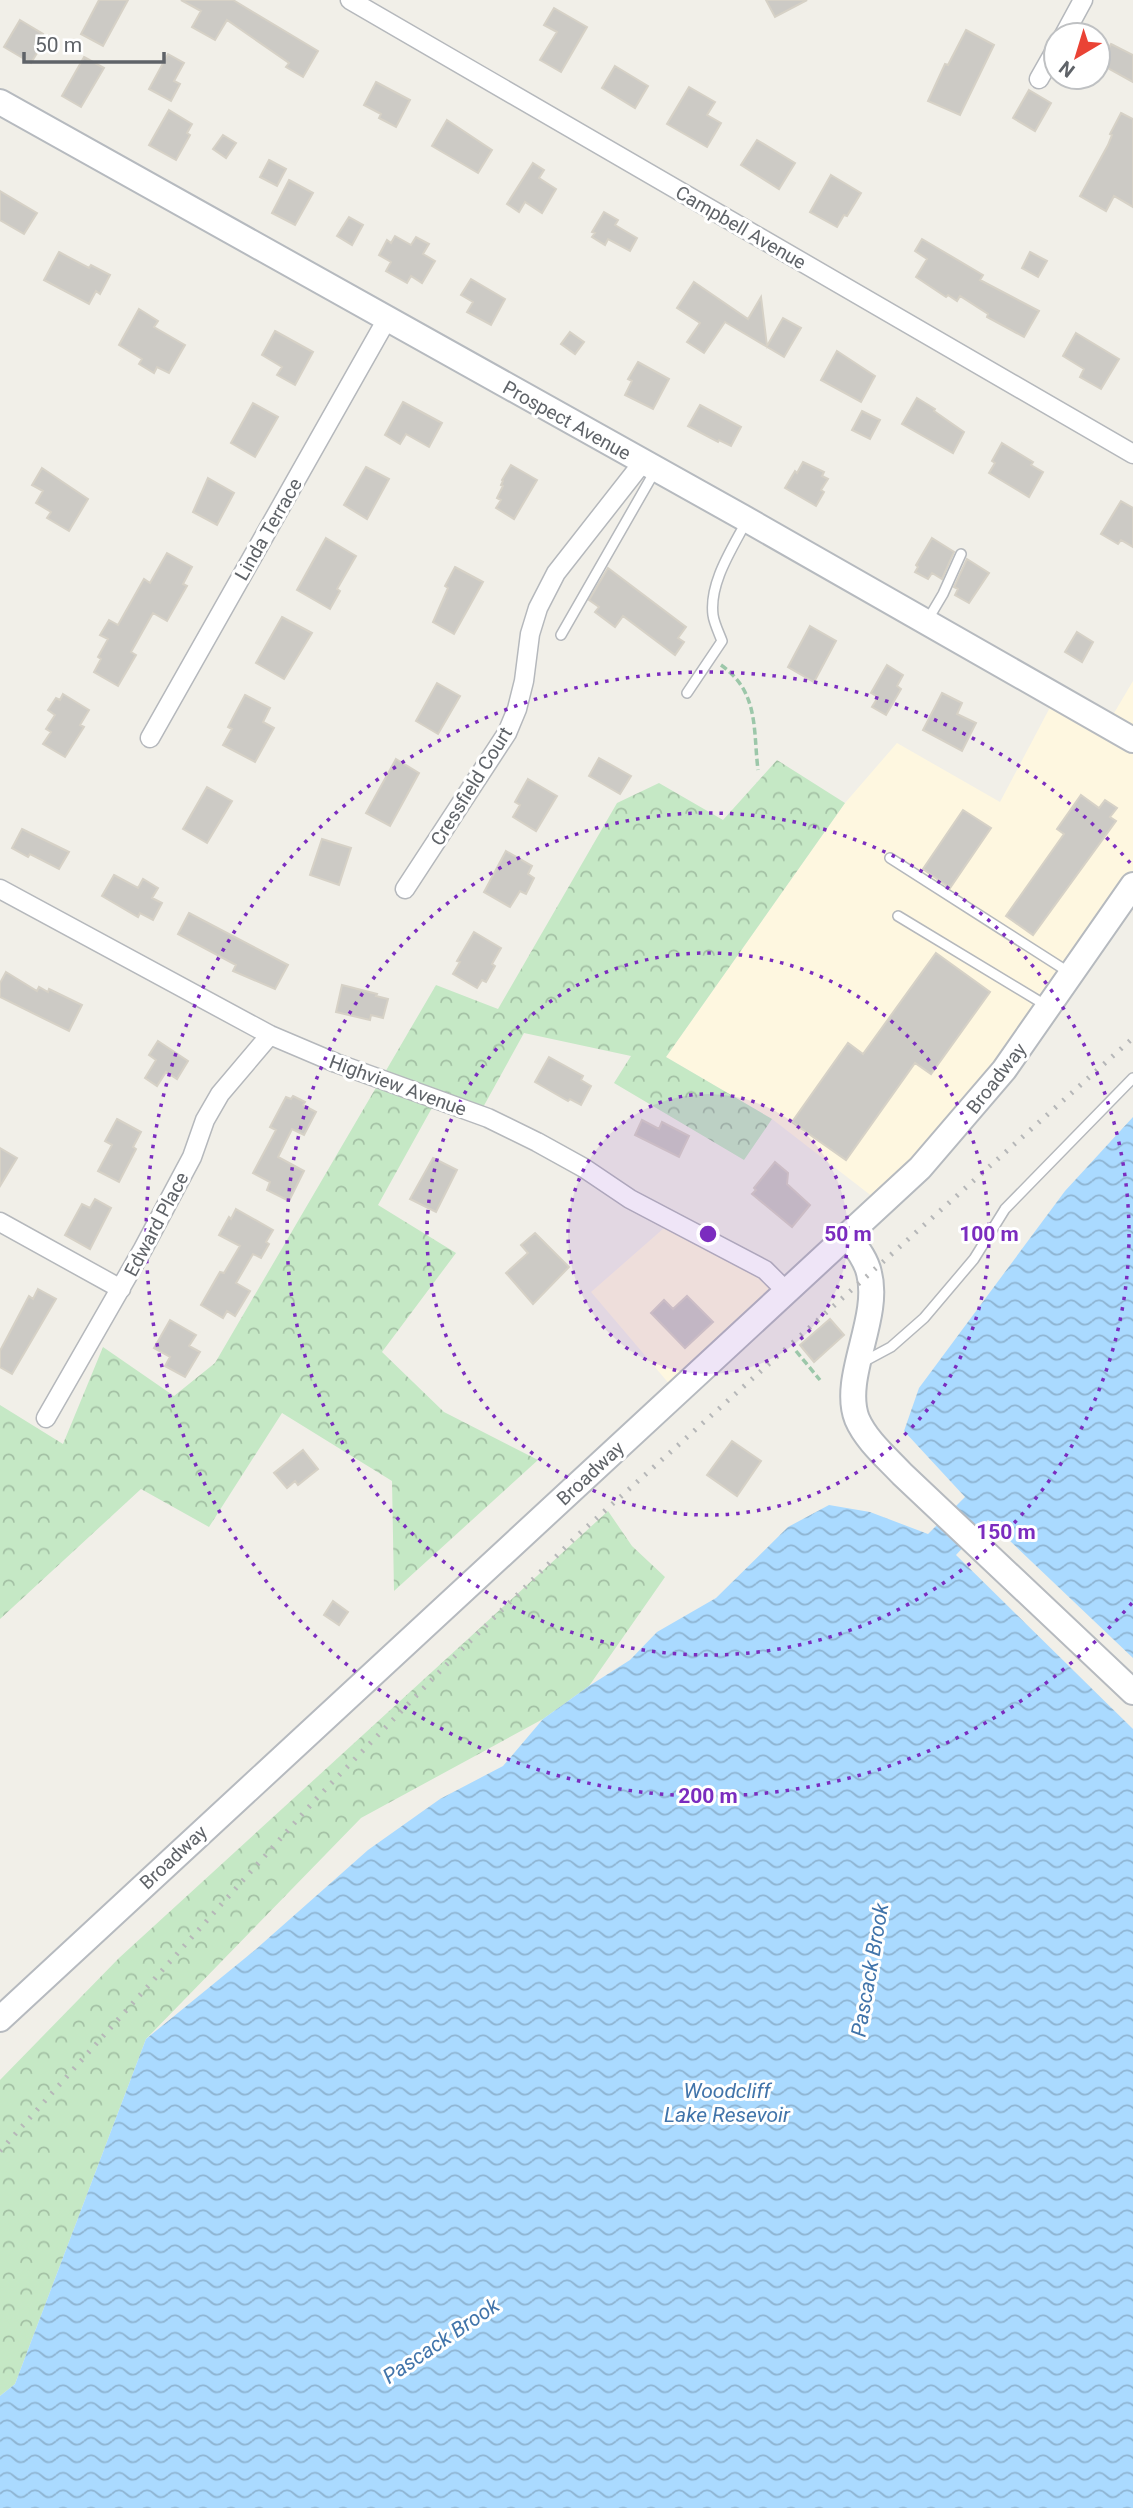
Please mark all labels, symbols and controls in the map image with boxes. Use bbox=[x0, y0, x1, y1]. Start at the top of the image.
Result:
scale bar bbox=[24, 21, 164, 65]
north arrow bbox=[1042, 21, 1112, 91]
text: 50 m bbox=[35, 33, 82, 57]
text: N bbox=[1054, 56, 1079, 82]
street label: Campbell Avenue bbox=[671, 181, 810, 274]
street label: Prospect Avenue bbox=[499, 376, 635, 465]
street label: Linda Terrace bbox=[230, 474, 307, 584]
street label: Cressfield Court bbox=[426, 723, 517, 850]
street label: Broadway bbox=[962, 1038, 1031, 1118]
street label: Highview Avenue bbox=[326, 1050, 470, 1121]
street label: Edward Place bbox=[119, 1168, 193, 1280]
centre of rings bbox=[696, 1222, 720, 1246]
text: 50 m bbox=[824, 1222, 872, 1246]
text: 100 m bbox=[959, 1222, 1019, 1246]
street label: Broadway bbox=[552, 1436, 629, 1510]
text: 150 m bbox=[976, 1520, 1036, 1544]
text: 200 m bbox=[678, 1784, 738, 1808]
street label: Broadway bbox=[135, 1820, 212, 1894]
water label: Pascack Brook bbox=[846, 1901, 894, 2039]
water label: Woodcliff Lake Resevoir bbox=[664, 2079, 791, 2127]
water label: Pascack Brook bbox=[378, 2293, 504, 2389]

